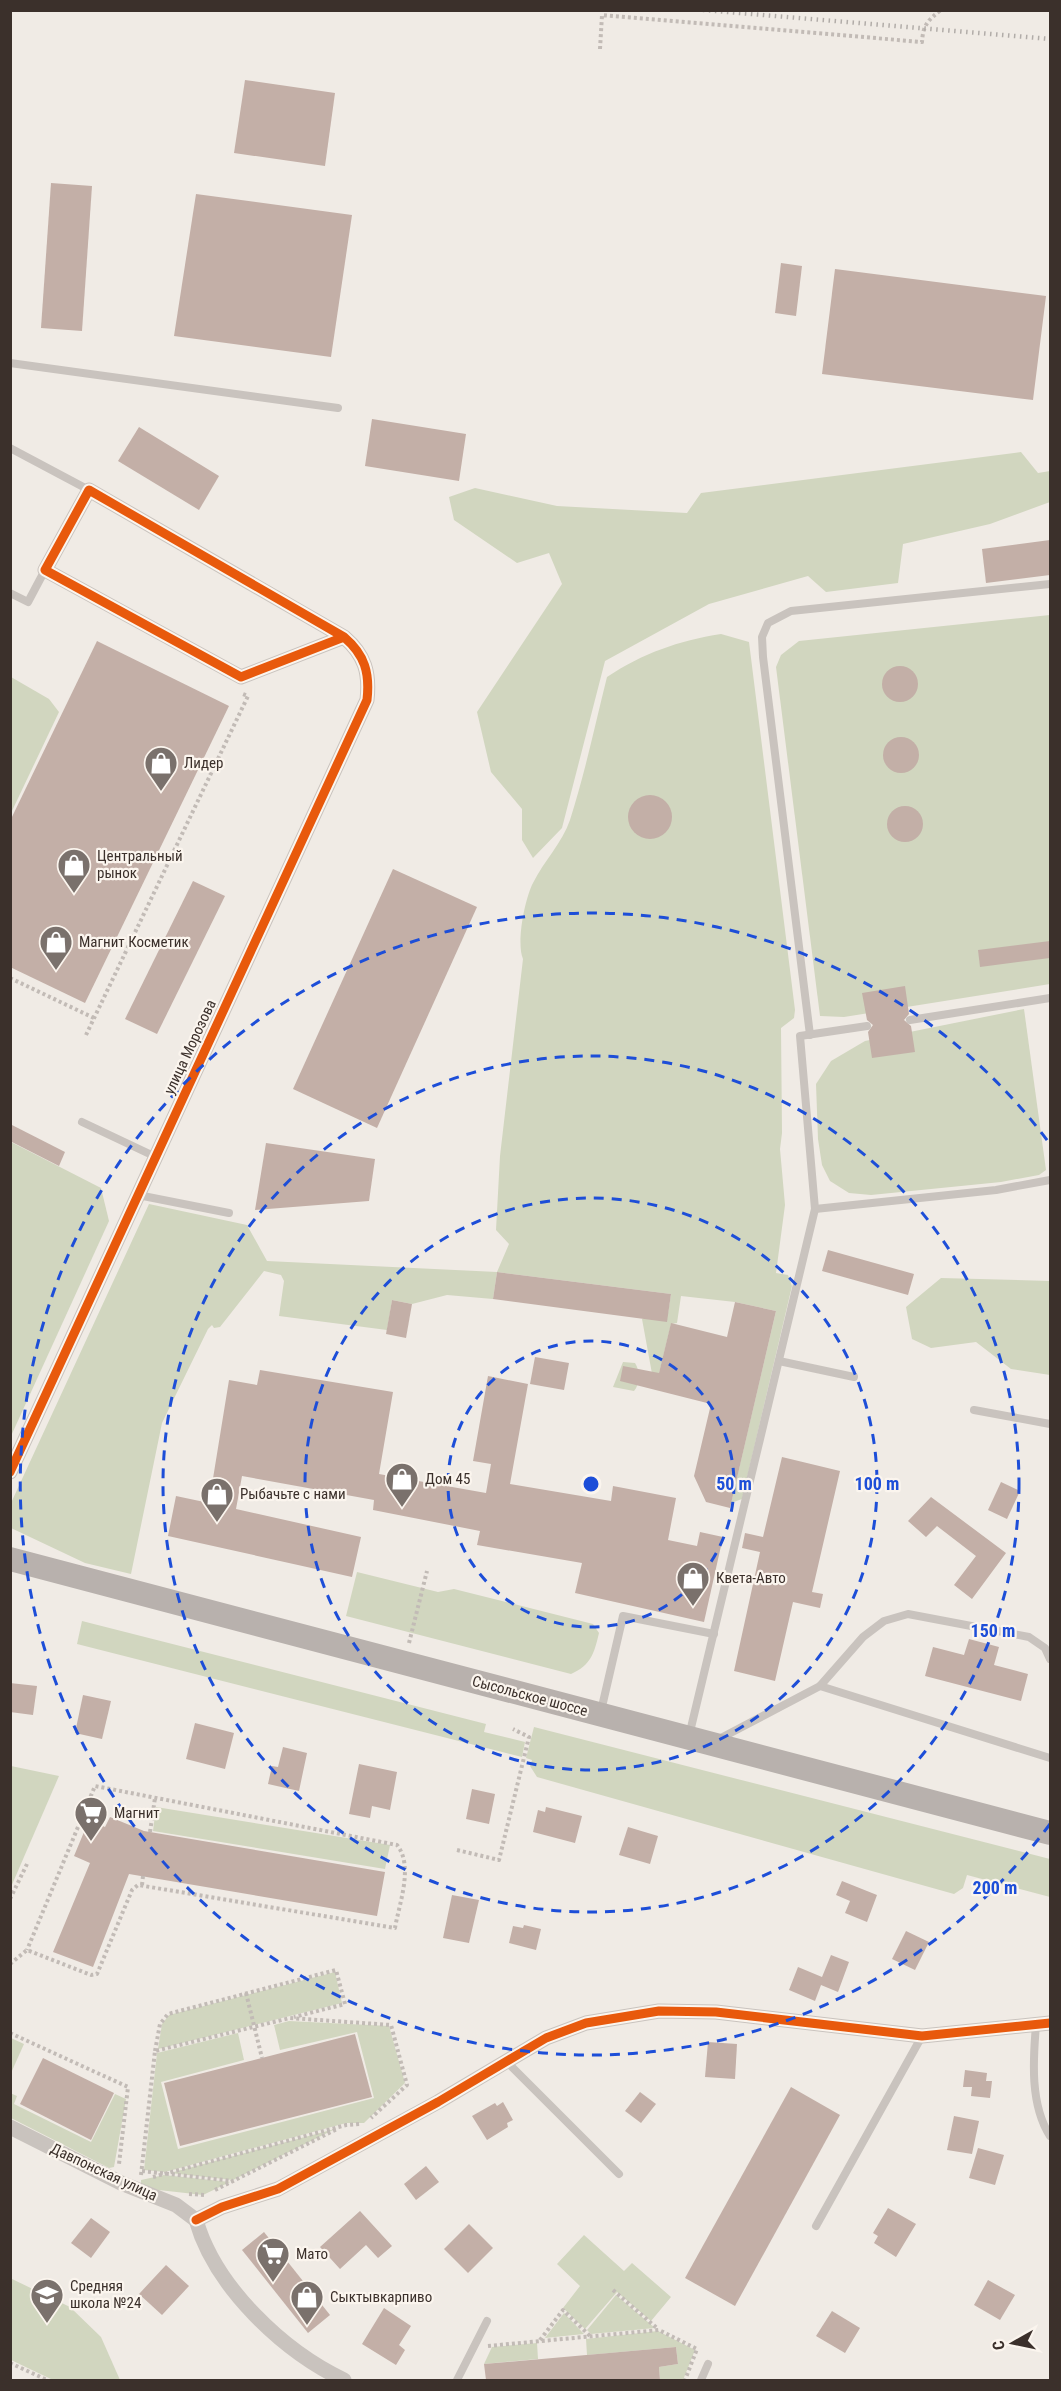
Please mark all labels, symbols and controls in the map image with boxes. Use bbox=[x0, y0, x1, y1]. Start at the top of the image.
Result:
shop icon: Лидер bbox=[143, 745, 179, 792]
place label: Лидер bbox=[184, 754, 223, 772]
shop icon: Центральный рынок bbox=[56, 847, 92, 894]
place label: Центральный рынок bbox=[97, 847, 183, 882]
shop icon: Магнит Косметик bbox=[38, 924, 74, 971]
place label: Магнит Косметик bbox=[79, 933, 189, 951]
street label: улица Морозова bbox=[160, 997, 220, 1097]
shop icon: Дом 45 bbox=[384, 1461, 420, 1508]
place label: Дом 45 bbox=[425, 1470, 470, 1488]
text: 50 m bbox=[716, 1473, 752, 1494]
text: 100 m bbox=[855, 1473, 899, 1494]
centre of rings bbox=[581, 1474, 601, 1494]
shop icon: Рыбачьте с нами bbox=[199, 1476, 235, 1523]
place label: Рыбачьте с нами bbox=[240, 1485, 346, 1503]
shop icon: Квета-Авто bbox=[675, 1560, 711, 1607]
place label: Квета-Авто bbox=[716, 1569, 786, 1587]
text: 150 m bbox=[971, 1620, 1015, 1641]
street label: Сысольское шоссе bbox=[470, 1672, 590, 1720]
supermarket icon: Магнит bbox=[73, 1795, 109, 1842]
place label: Магнит bbox=[114, 1804, 160, 1822]
text: 200 m bbox=[973, 1877, 1017, 1898]
street label: Давпонская улица bbox=[48, 2139, 160, 2205]
supermarket icon: Мато bbox=[255, 2236, 291, 2283]
place label: Мато bbox=[296, 2245, 328, 2263]
school or university icon: Средняя школа №24 bbox=[29, 2277, 65, 2324]
place label: Средняя школа №24 bbox=[70, 2277, 141, 2312]
shop icon: Сыктывкарпиво bbox=[289, 2279, 325, 2326]
place label: Сыктывкарпиво bbox=[330, 2288, 432, 2306]
north arrow bbox=[983, 2313, 1043, 2373]
text: С bbox=[989, 2339, 1009, 2351]

